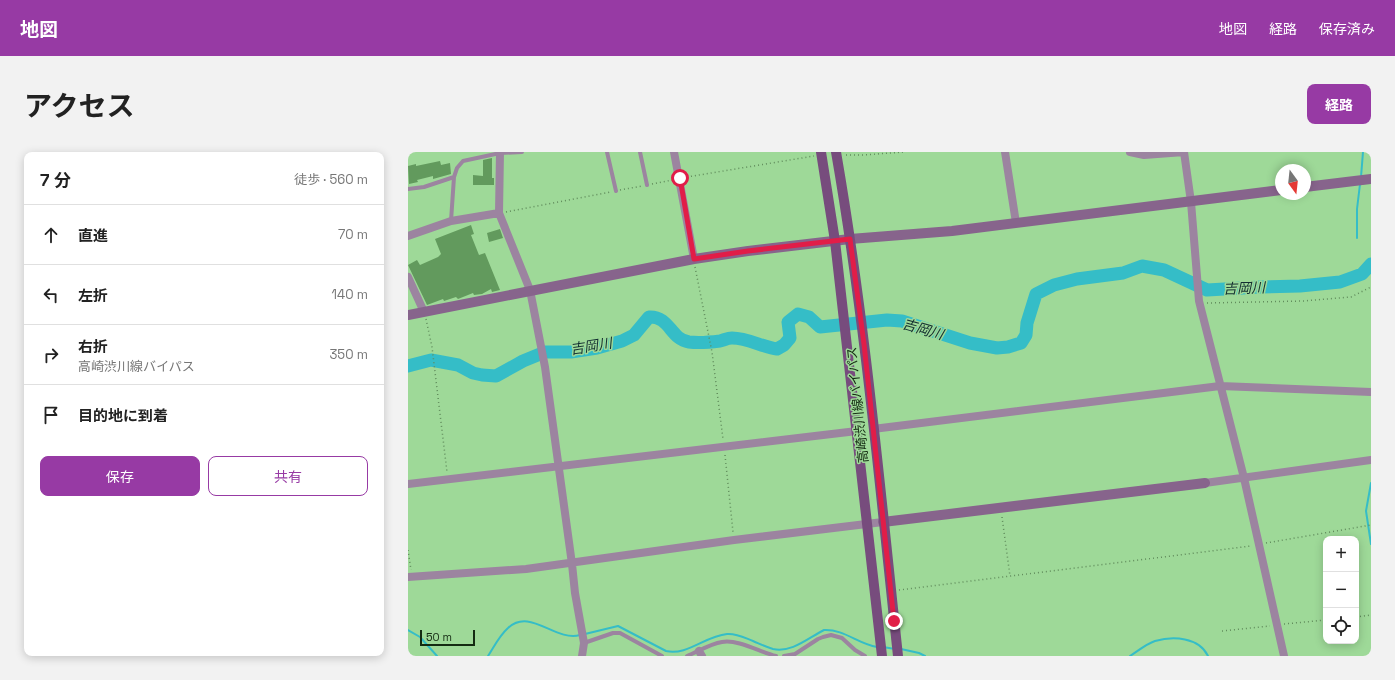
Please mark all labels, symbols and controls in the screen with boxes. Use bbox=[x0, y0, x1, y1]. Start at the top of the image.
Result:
text: 地図 bbox=[20, 17, 58, 42]
text: 地図 bbox=[1219, 20, 1247, 38]
text: 経路 bbox=[1269, 20, 1297, 38]
text: 保存済み bbox=[1319, 20, 1375, 38]
button: 経路 bbox=[1307, 84, 1371, 124]
text: アクセス bbox=[24, 88, 135, 124]
north arrow bbox=[1275, 164, 1311, 200]
text: 7 分 bbox=[40, 169, 71, 191]
route start bbox=[671, 169, 689, 187]
text: 徒歩 · 560 m bbox=[294, 171, 368, 188]
icon: ahead bbox=[40, 224, 62, 246]
text: 直進 bbox=[78, 226, 108, 245]
text: 70 m bbox=[338, 226, 368, 243]
water label: 吉岡川 bbox=[1223, 278, 1267, 298]
icon: left bbox=[40, 284, 62, 306]
text: 左折 bbox=[78, 286, 108, 305]
text: 140 m bbox=[332, 286, 368, 303]
water label: 吉岡川 bbox=[900, 315, 948, 344]
water label: 吉岡川 bbox=[569, 334, 615, 358]
text: 右折 bbox=[78, 337, 108, 356]
icon: right bbox=[40, 344, 62, 366]
text: 350 m bbox=[330, 346, 368, 363]
street label: 高崎渋川線バイパス bbox=[843, 346, 872, 464]
text: 高崎渋川線バイパス bbox=[78, 358, 195, 375]
icon: arrive bbox=[40, 404, 62, 426]
text: 目的地に到着 bbox=[78, 406, 168, 425]
button: 保存 bbox=[40, 456, 200, 496]
button: 共有 bbox=[208, 456, 368, 496]
map controls bbox=[1323, 536, 1359, 644]
button: + bbox=[1323, 536, 1359, 572]
button: − bbox=[1323, 572, 1359, 608]
button: locate bbox=[1323, 608, 1359, 644]
route end bbox=[885, 612, 903, 630]
scale bar bbox=[420, 628, 475, 647]
text: 50 m bbox=[426, 630, 452, 644]

